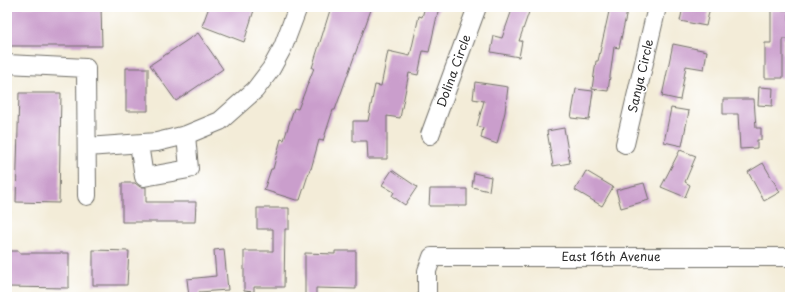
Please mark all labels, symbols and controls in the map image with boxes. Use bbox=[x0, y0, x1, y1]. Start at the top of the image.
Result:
street label: Dolina Circle bbox=[432, 31, 475, 110]
street label: Sanya Circle bbox=[623, 37, 657, 114]
street label: East 16th Avenue bbox=[562, 247, 661, 265]

